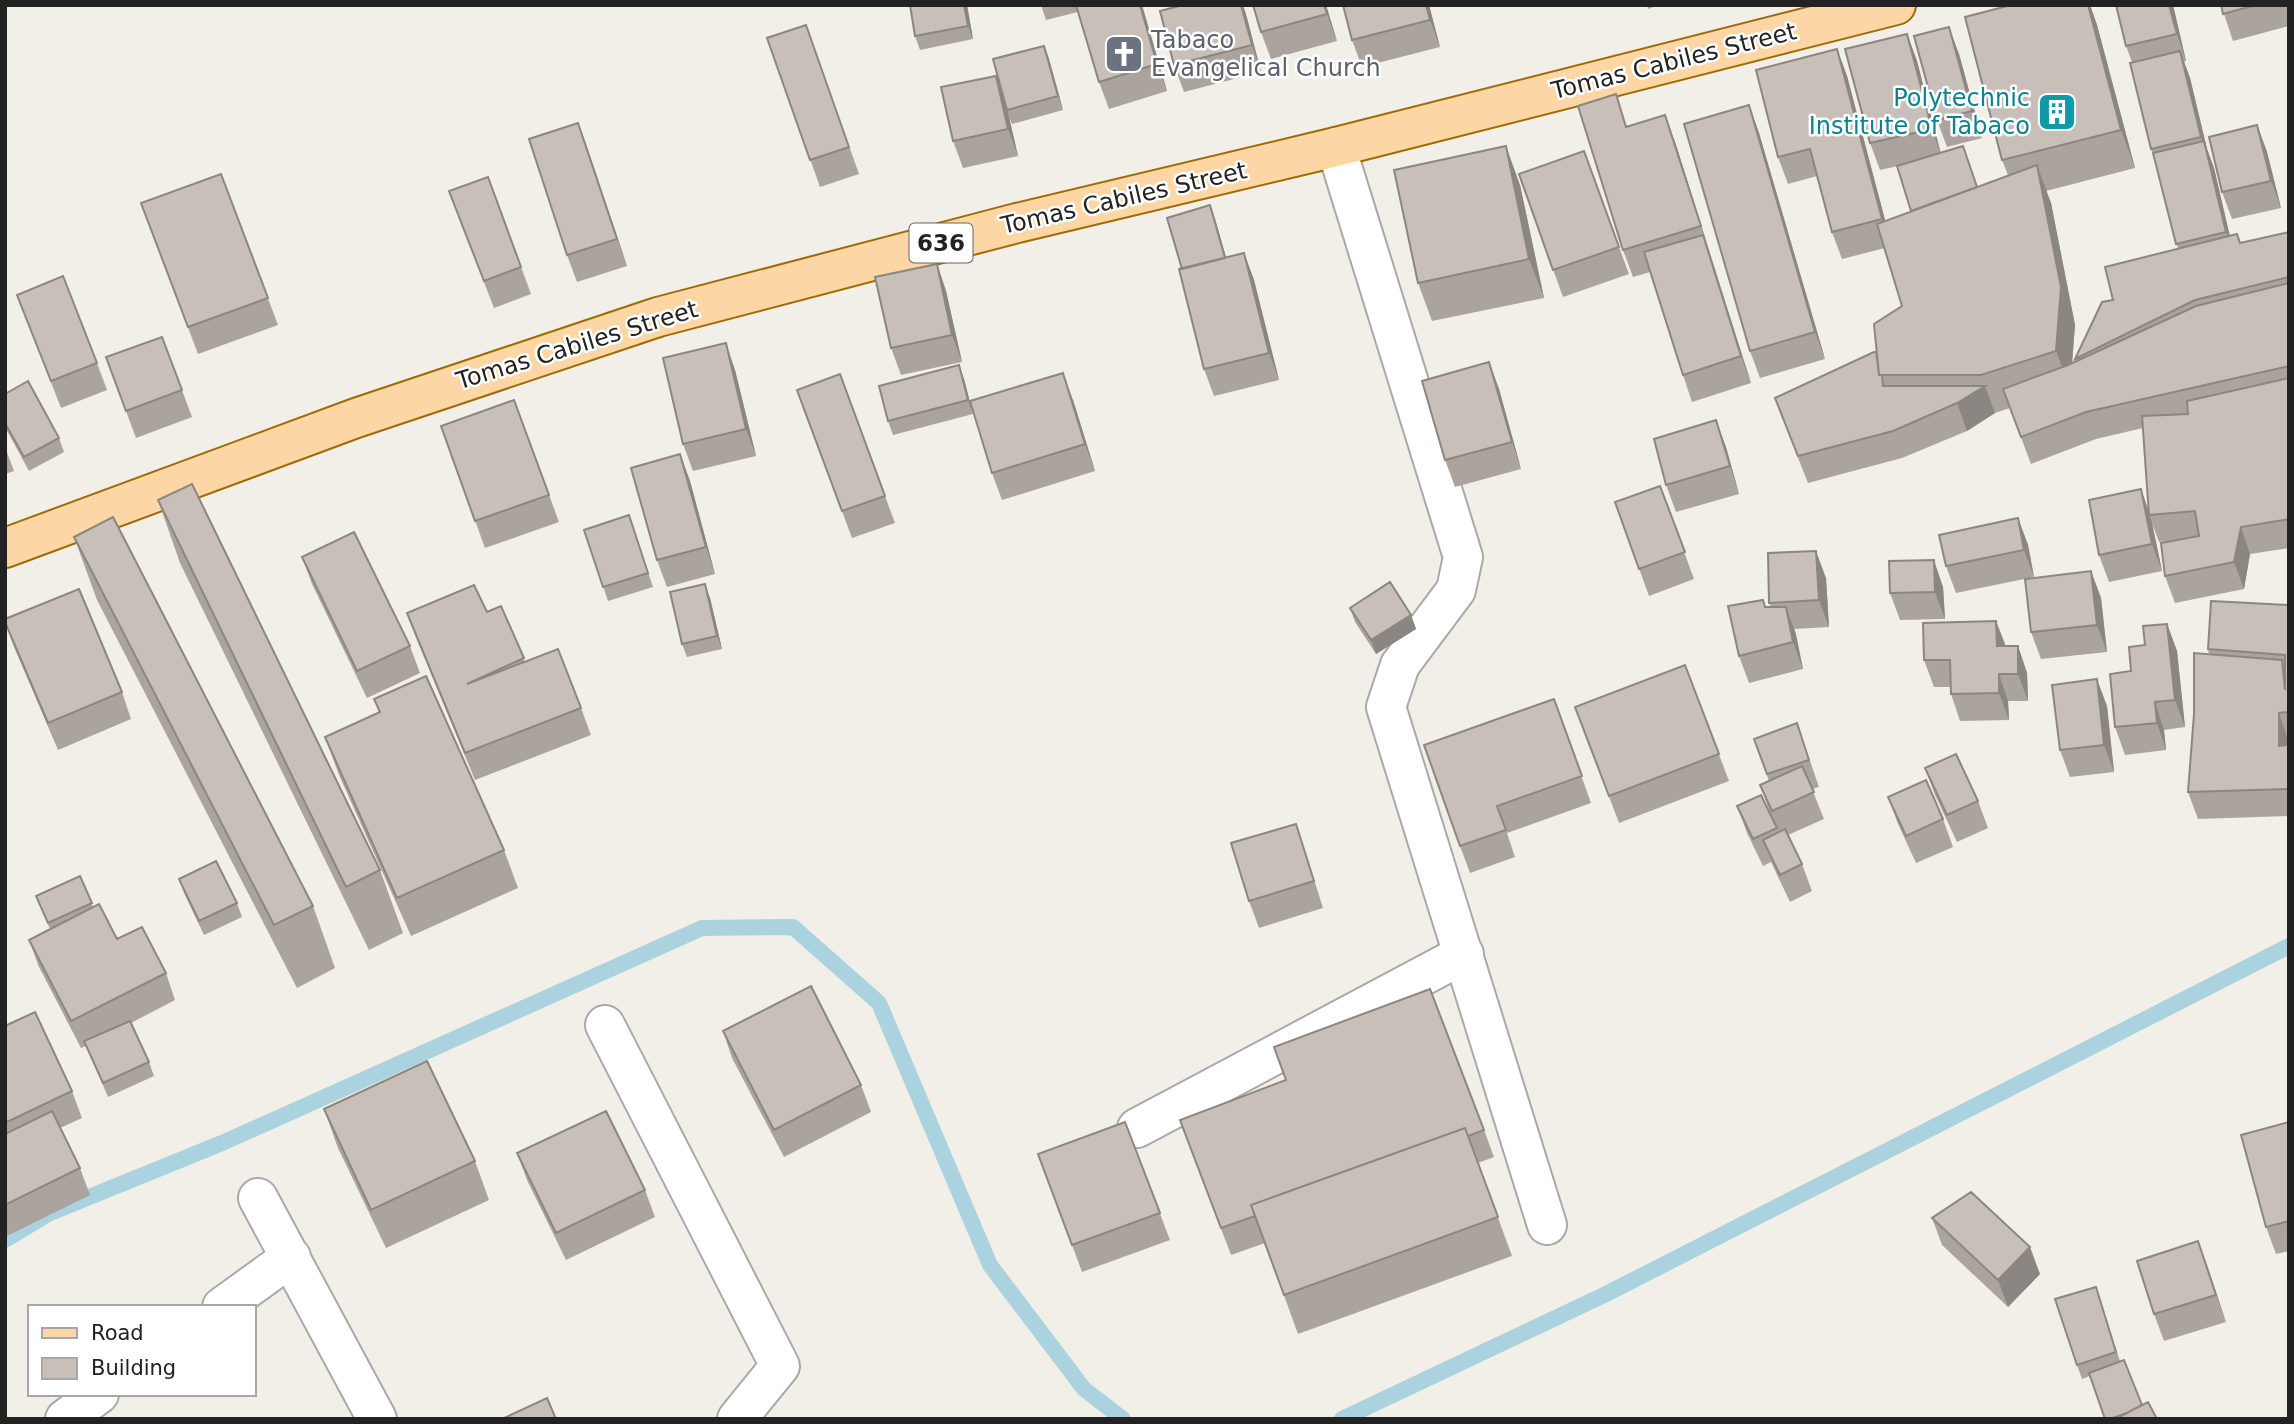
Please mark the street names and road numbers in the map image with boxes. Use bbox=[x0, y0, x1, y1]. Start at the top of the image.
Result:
street label: Tomas Cabiles Street bbox=[1548, 17, 1799, 105]
street label: Tomas Cabiles Street bbox=[997, 156, 1250, 240]
road number: 636 bbox=[909, 224, 972, 262]
street label: Tomas Cabiles Street bbox=[452, 295, 701, 395]

